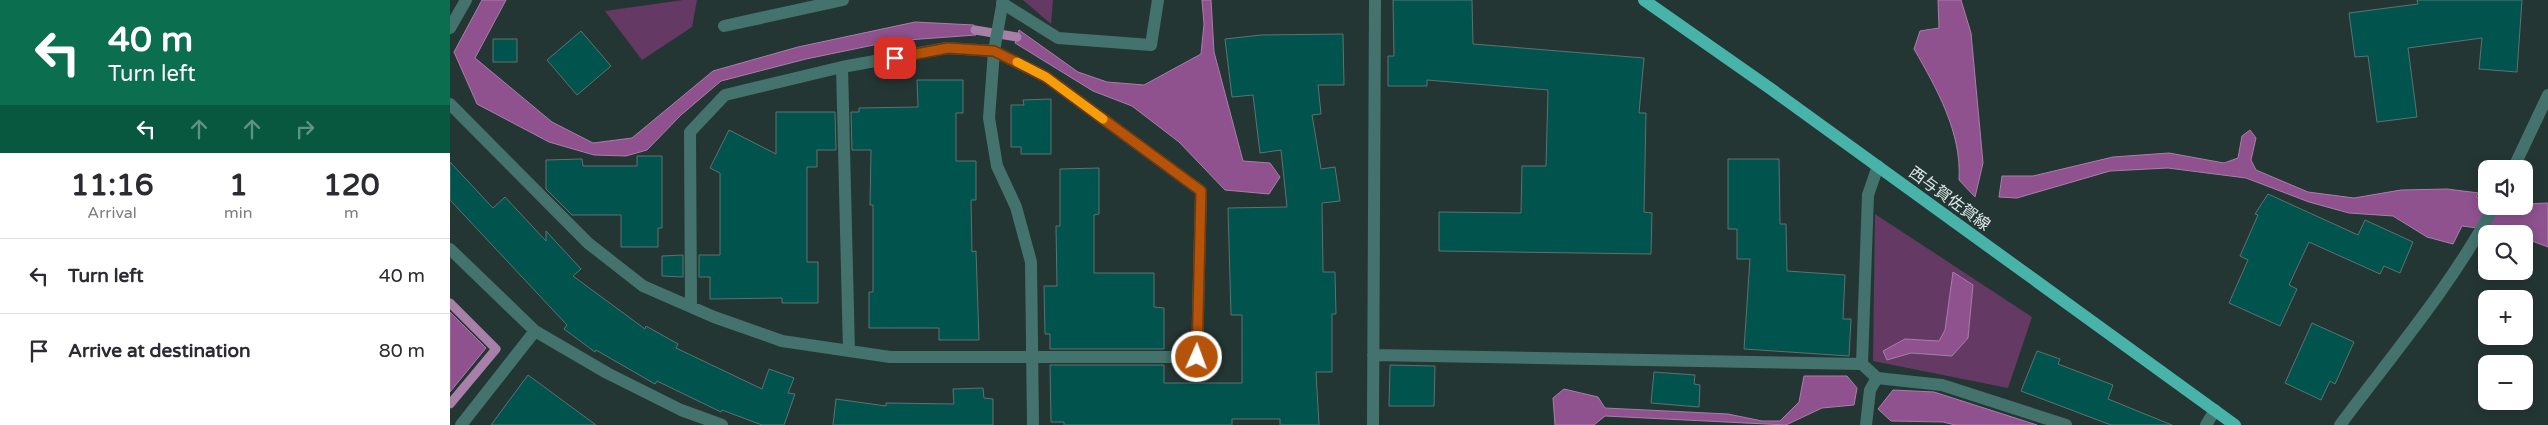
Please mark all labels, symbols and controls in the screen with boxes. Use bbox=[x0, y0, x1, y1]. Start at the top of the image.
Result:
text: 40 m bbox=[108, 19, 193, 61]
icon: left bbox=[25, 20, 90, 85]
pin bbox=[874, 37, 916, 79]
icon: arrive bbox=[881, 44, 909, 72]
text: Turn left bbox=[108, 61, 196, 87]
icon: left bbox=[132, 115, 160, 143]
icon: ahead bbox=[185, 115, 213, 143]
icon: ahead bbox=[238, 115, 266, 143]
icon: right bbox=[291, 115, 319, 143]
map controls bbox=[2478, 160, 2533, 410]
button: sound bbox=[2478, 160, 2533, 215]
street label: 西与賀佐賀線 bbox=[1905, 163, 1994, 235]
text: 11:16 bbox=[70, 167, 154, 204]
text: 1 bbox=[229, 167, 248, 204]
text: 120 bbox=[323, 167, 380, 204]
text: Arrival bbox=[87, 203, 137, 223]
text: min bbox=[224, 203, 253, 223]
text: m bbox=[344, 203, 359, 223]
button: search bbox=[2478, 225, 2533, 280]
icon: left bbox=[25, 262, 53, 290]
text: Turn left bbox=[68, 265, 144, 287]
text: 40 m bbox=[379, 265, 425, 287]
button: + bbox=[2478, 290, 2533, 345]
position arrow bbox=[1170, 330, 1222, 382]
icon: arrive bbox=[25, 337, 53, 365]
text: Arrive at destination bbox=[68, 340, 251, 362]
text: 80 m bbox=[379, 340, 425, 362]
button: − bbox=[2478, 355, 2533, 410]

